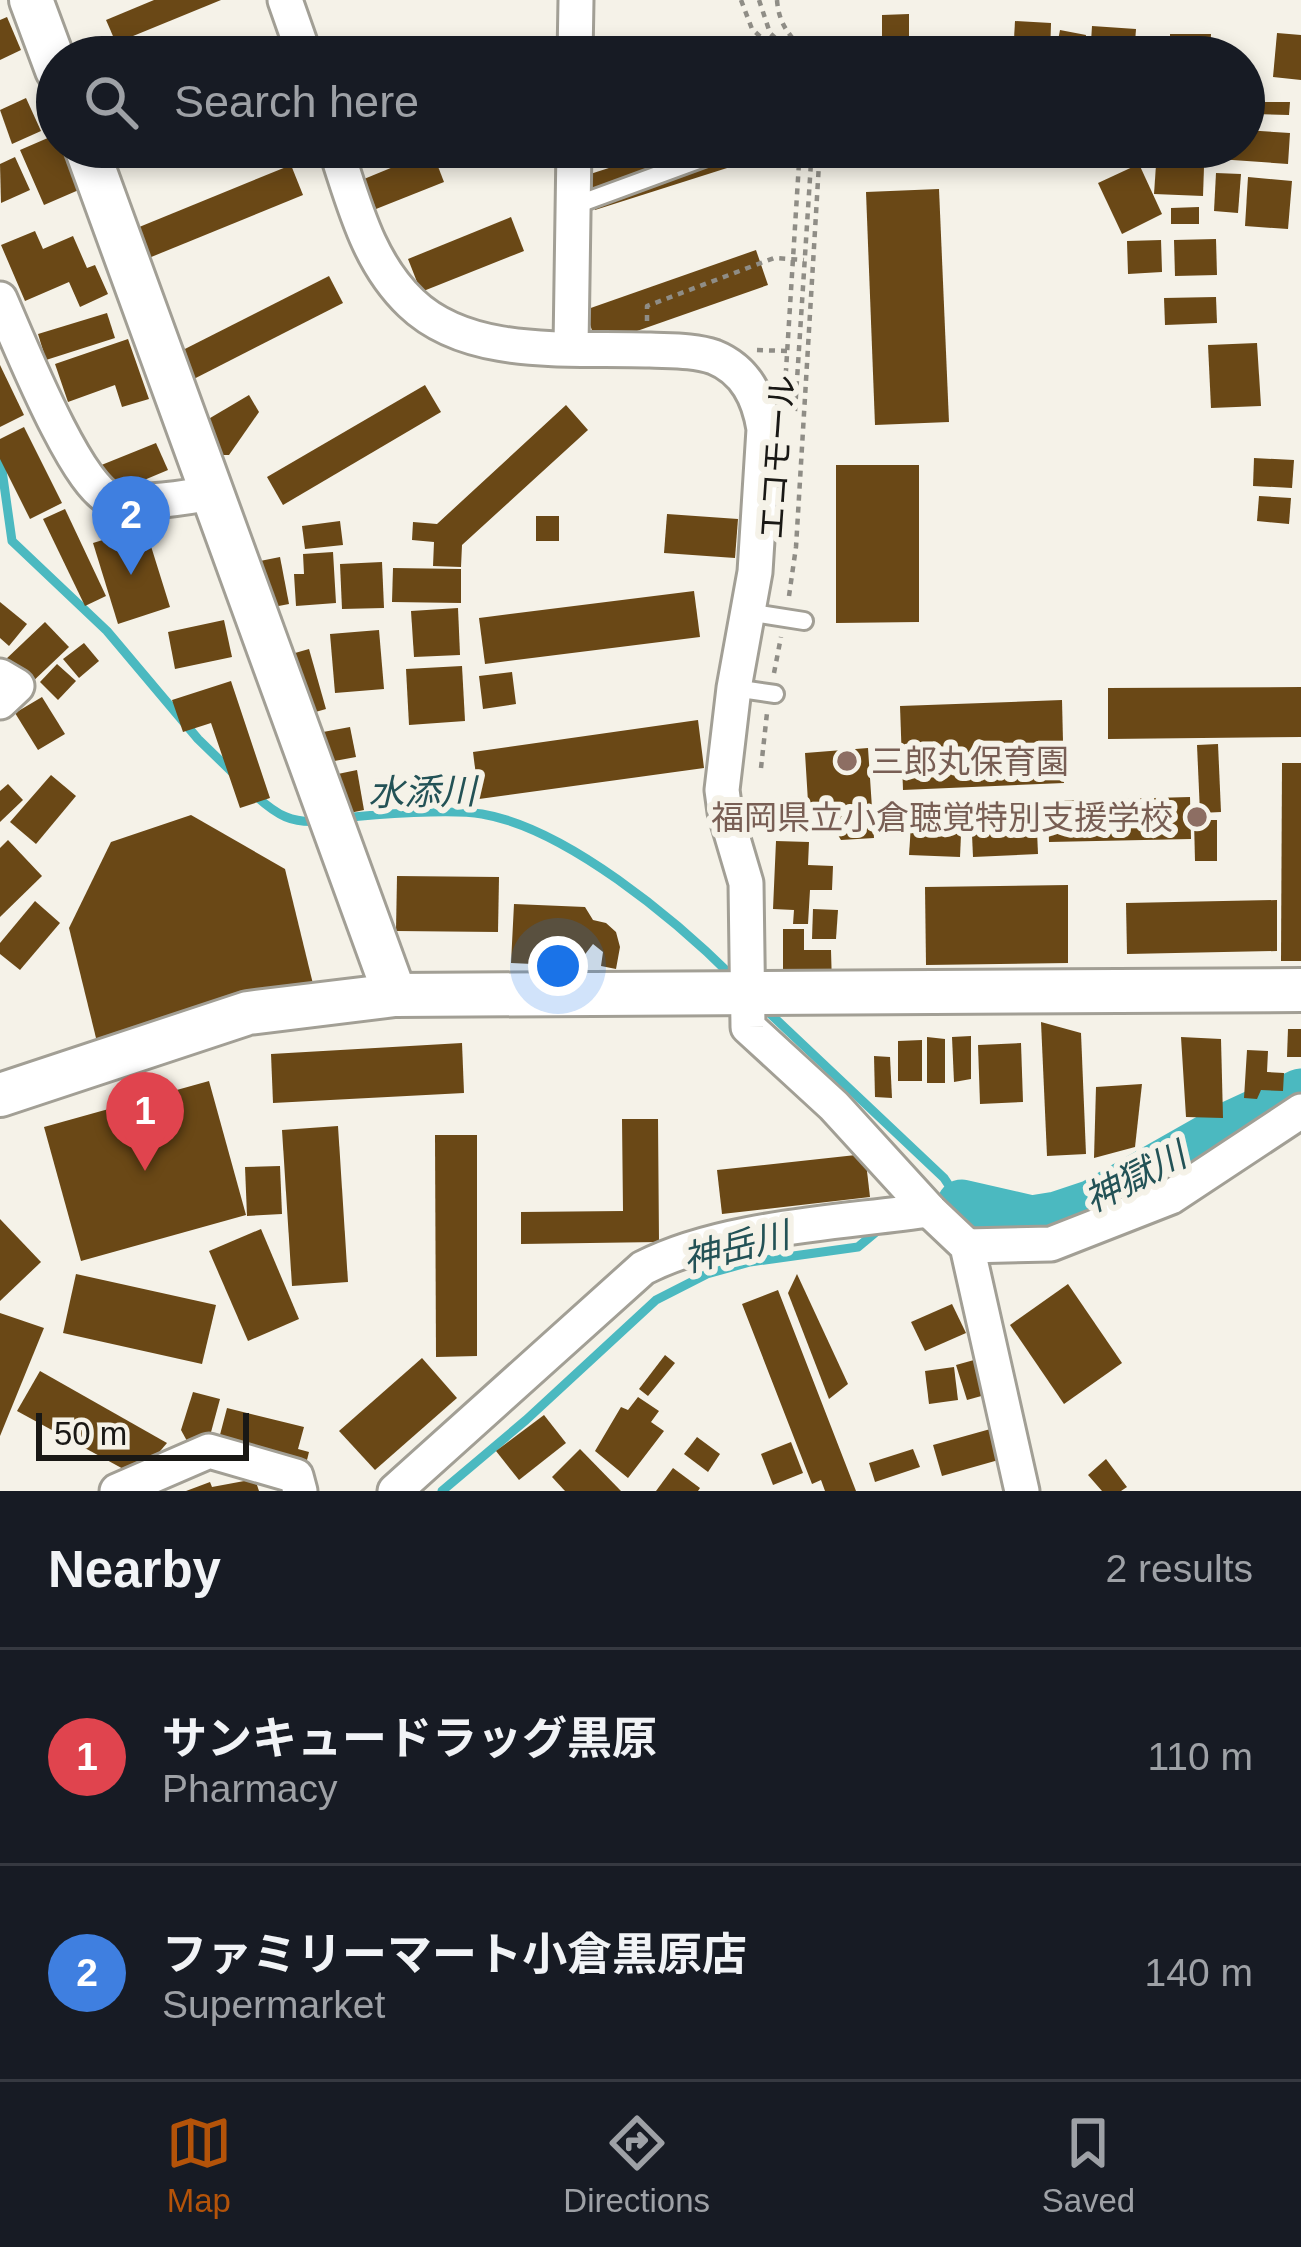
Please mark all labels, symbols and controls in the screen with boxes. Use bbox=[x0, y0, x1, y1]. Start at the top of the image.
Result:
search box bbox=[36, 36, 1265, 168]
icon: search bbox=[78, 69, 144, 135]
text: Search here bbox=[174, 76, 419, 127]
street label: エコモール bbox=[753, 373, 801, 541]
pin: 2 bbox=[92, 476, 170, 575]
place label: 三郎丸保育園 bbox=[871, 743, 1069, 780]
marker: 三郎丸保育園 bbox=[834, 748, 860, 774]
water label: 水添川 bbox=[368, 770, 480, 813]
place label: 福岡県立小倉聴覚特別支援学校 bbox=[711, 799, 1173, 836]
marker: 福岡県立小倉聴覚特別支援学校 bbox=[1184, 804, 1210, 830]
your location bbox=[528, 936, 588, 996]
pin: 1 bbox=[106, 1072, 184, 1171]
water label: 神獄川 bbox=[1078, 1132, 1196, 1220]
water label: 神岳川 bbox=[679, 1213, 797, 1280]
scale bar bbox=[36, 1407, 249, 1460]
text: 50 m bbox=[54, 1415, 127, 1452]
text: Nearby bbox=[48, 1541, 221, 1598]
text: 2 results bbox=[1106, 1547, 1253, 1590]
text: サンキュードラッグ黒原 bbox=[162, 1713, 657, 1764]
text: 1 bbox=[76, 1735, 98, 1778]
text: 110 m bbox=[1148, 1735, 1253, 1778]
text: Pharmacy bbox=[162, 1767, 338, 1810]
text: ファミリーマート小倉黒原店 bbox=[162, 1929, 747, 1980]
text: 2 bbox=[76, 1951, 98, 1994]
text: 140 m bbox=[1145, 1951, 1253, 1994]
text: Supermarket bbox=[162, 1983, 385, 2026]
tab: Map bbox=[166, 2110, 232, 2220]
tab: Directions bbox=[563, 2110, 710, 2220]
tab: Saved bbox=[1042, 2110, 1135, 2220]

